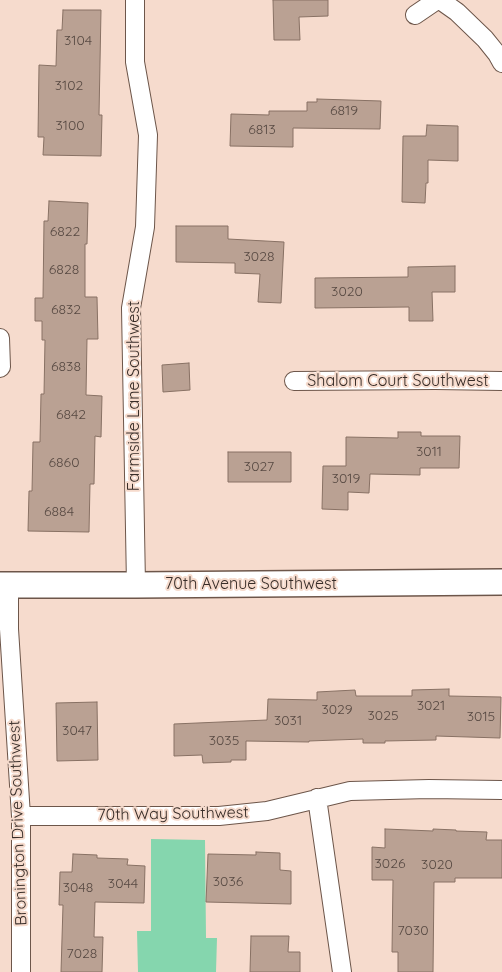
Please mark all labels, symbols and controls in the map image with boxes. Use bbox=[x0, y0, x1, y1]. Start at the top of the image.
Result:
house number: 3104 bbox=[64, 33, 92, 49]
house number: 3102 bbox=[55, 78, 83, 94]
house number: 6819 bbox=[330, 103, 358, 119]
house number: 3100 bbox=[55, 118, 85, 134]
house number: 6813 bbox=[248, 122, 276, 138]
house number: 6822 bbox=[50, 224, 80, 240]
house number: 3028 bbox=[244, 249, 274, 265]
house number: 6828 bbox=[49, 262, 79, 278]
house number: 3020 bbox=[331, 284, 363, 300]
street label: Farmside Lane Southwest bbox=[124, 301, 144, 491]
house number: 6832 bbox=[51, 302, 81, 318]
house number: 6838 bbox=[51, 359, 81, 375]
street label: Shalom Court Southwest bbox=[307, 371, 489, 391]
house number: 6842 bbox=[56, 407, 86, 423]
house number: 3011 bbox=[416, 444, 442, 460]
house number: 6860 bbox=[49, 455, 79, 471]
house number: 3027 bbox=[244, 459, 274, 475]
house number: 3019 bbox=[332, 471, 360, 487]
house number: 6884 bbox=[44, 504, 74, 520]
street label: 70th Avenue Southwest bbox=[165, 574, 337, 594]
house number: 3021 bbox=[417, 698, 445, 714]
house number: 3029 bbox=[321, 702, 353, 718]
house number: 3025 bbox=[367, 708, 399, 724]
house number: 3015 bbox=[467, 709, 495, 725]
house number: 3031 bbox=[274, 713, 302, 729]
street label: Bronington Drive Southwest bbox=[5, 720, 31, 926]
house number: 3047 bbox=[62, 723, 92, 739]
house number: 3035 bbox=[209, 733, 239, 749]
street label: 70th Way Southwest bbox=[97, 803, 249, 825]
house number: 3026 bbox=[375, 856, 405, 872]
house number: 3020 bbox=[421, 857, 453, 873]
house number: 3036 bbox=[213, 874, 243, 890]
house number: 3044 bbox=[108, 876, 138, 892]
house number: 3048 bbox=[63, 880, 93, 896]
house number: 7030 bbox=[397, 923, 429, 939]
house number: 7028 bbox=[67, 946, 97, 962]

